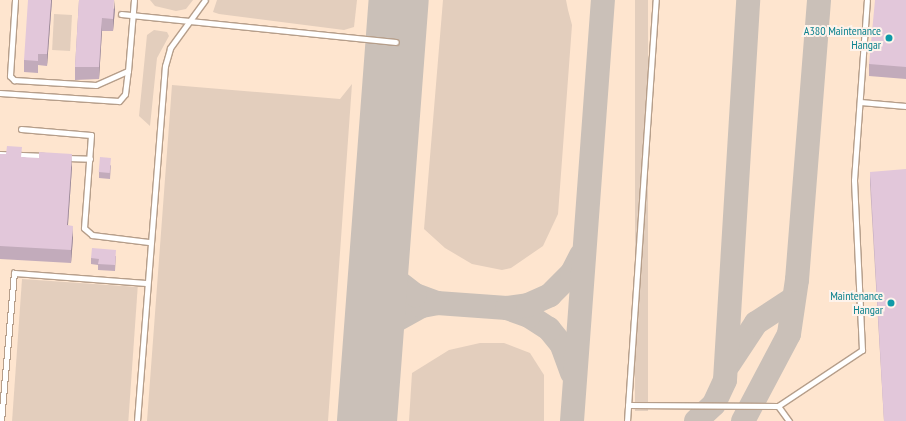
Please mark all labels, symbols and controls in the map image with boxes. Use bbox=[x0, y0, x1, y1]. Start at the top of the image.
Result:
place label: A380 Maintenance Hangar bbox=[804, 24, 881, 52]
marker: A380 Maintenance Hangar bbox=[884, 33, 894, 43]
place label: Maintenance Hangar bbox=[830, 289, 883, 317]
marker: Maintenance Hangar bbox=[886, 298, 896, 308]

